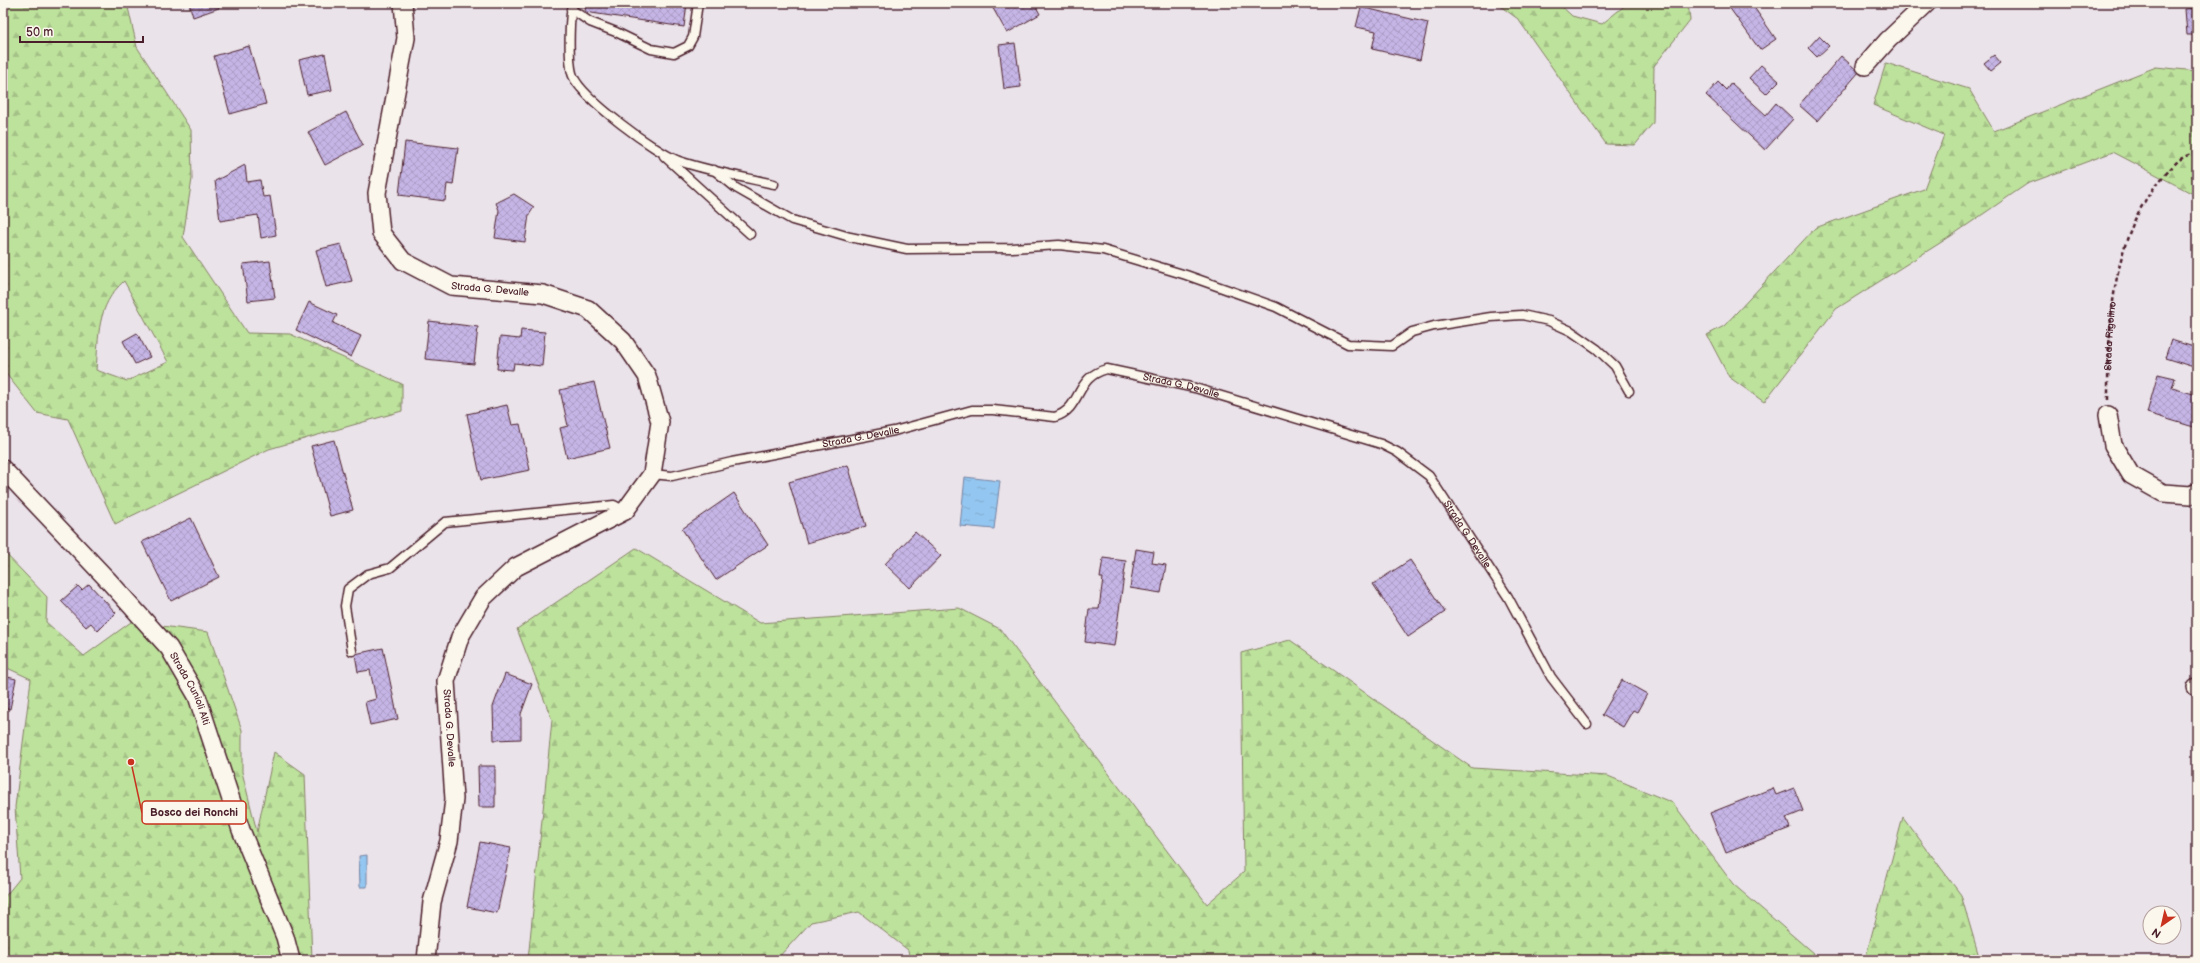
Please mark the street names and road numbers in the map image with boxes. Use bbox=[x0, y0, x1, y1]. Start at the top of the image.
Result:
street label: Strada G. Devalle bbox=[451, 280, 530, 299]
street label: Strada Rigolino bbox=[2102, 301, 2119, 371]
street label: Strada G. Devalle bbox=[1142, 371, 1221, 401]
street label: Strada G. Devalle bbox=[821, 424, 901, 451]
street label: Strada G. Devalle bbox=[1441, 498, 1494, 571]
street label: Strada Cunioli Alti bbox=[167, 650, 212, 727]
street label: Strada G. Devalle bbox=[441, 689, 458, 767]

